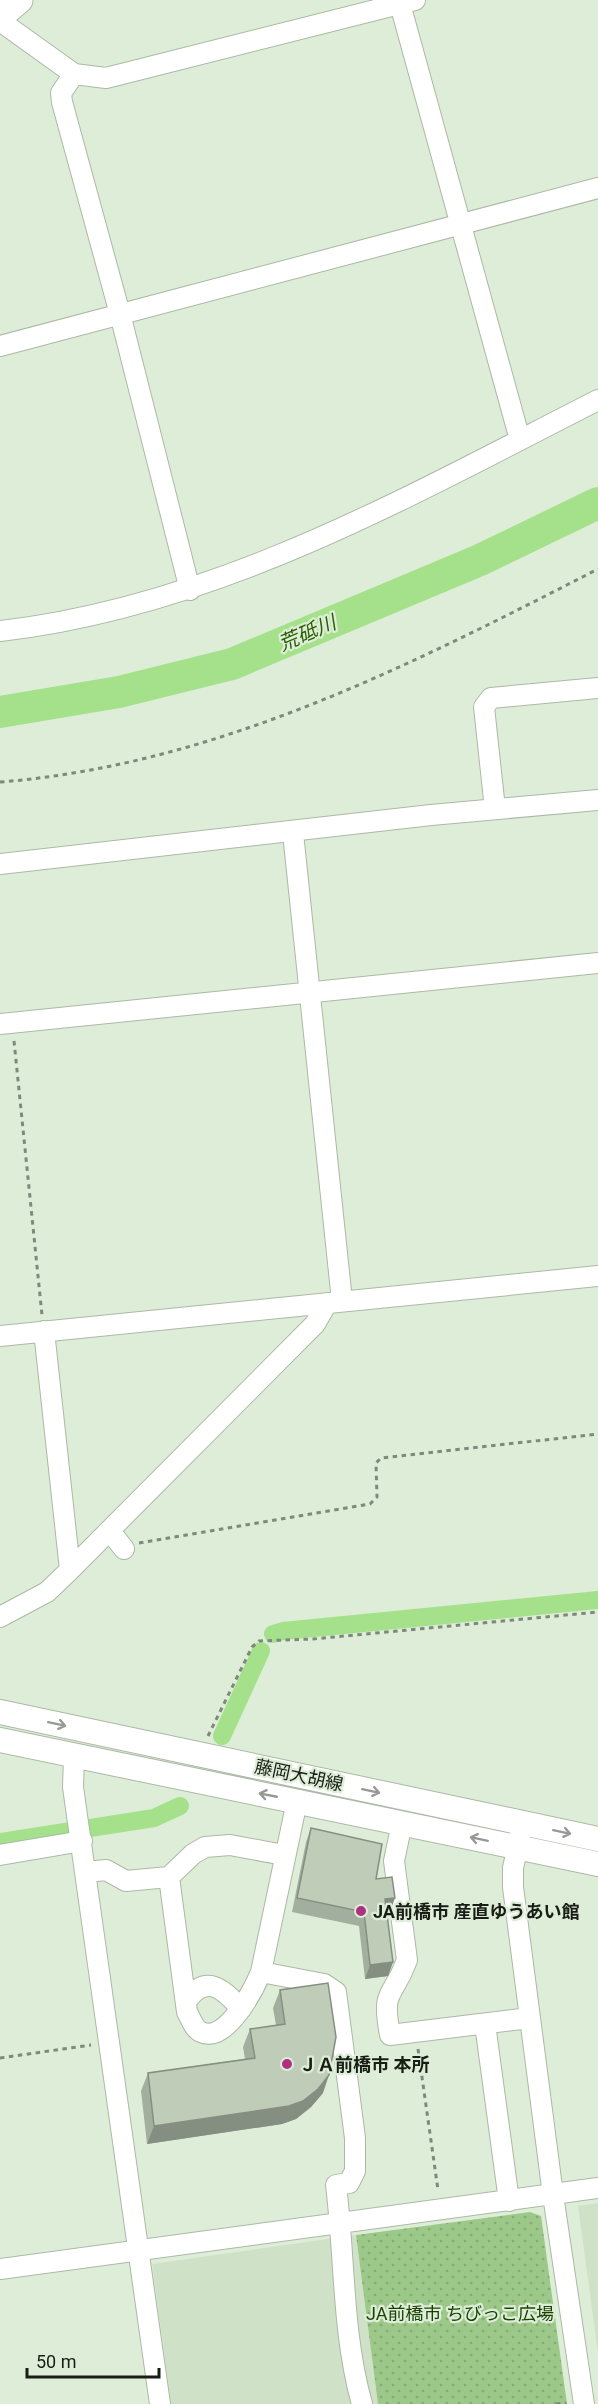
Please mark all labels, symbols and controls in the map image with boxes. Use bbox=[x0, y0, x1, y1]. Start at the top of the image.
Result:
water label: 荒砥川 bbox=[275, 609, 341, 656]
one-way arrow bbox=[47, 1719, 67, 1730]
street label: 藤岡大胡線 bbox=[253, 1755, 345, 1795]
one-way arrow bbox=[361, 1786, 380, 1797]
one-way arrow bbox=[258, 1789, 278, 1800]
one-way arrow bbox=[552, 1826, 571, 1838]
one-way arrow bbox=[470, 1833, 489, 1844]
place label: JA前橋市 産直ゆうあい館 bbox=[373, 1901, 579, 1922]
marker: JA前橋市 産直ゆうあい館 bbox=[354, 1904, 368, 1918]
place label: ＪＡ前橋市 本所 bbox=[299, 2054, 429, 2075]
marker: ＪＡ前橋市 本所 bbox=[280, 2057, 294, 2071]
park label: JA前橋市 ちびっこ広場 bbox=[366, 2303, 554, 2324]
scale bar bbox=[27, 2341, 159, 2379]
text: 50 m bbox=[36, 2351, 76, 2372]

